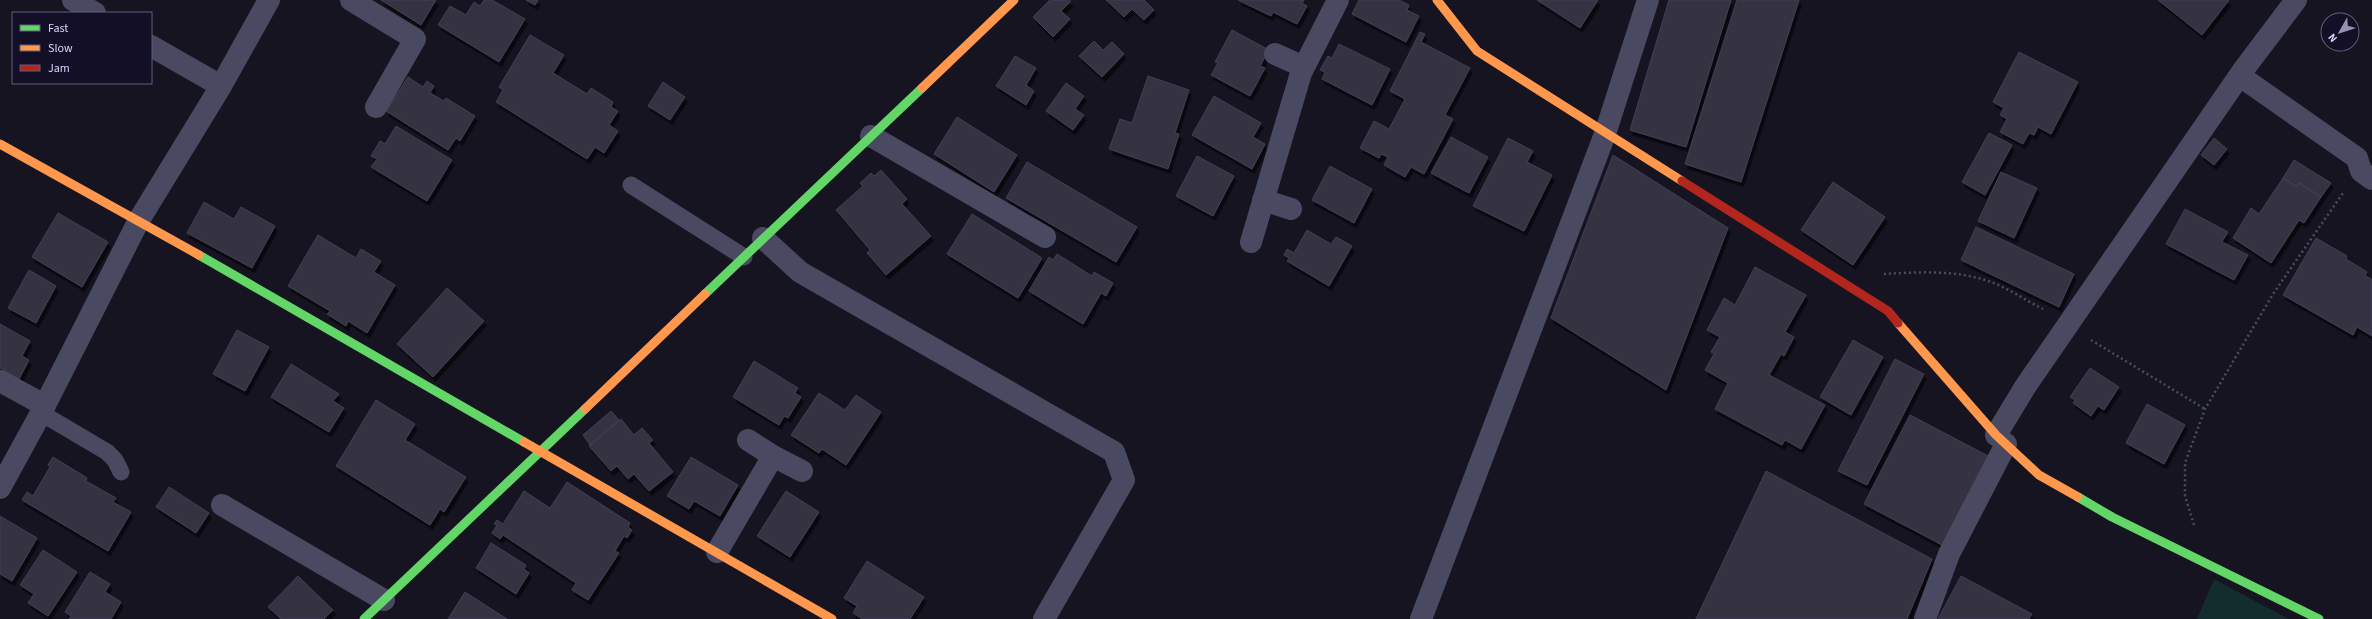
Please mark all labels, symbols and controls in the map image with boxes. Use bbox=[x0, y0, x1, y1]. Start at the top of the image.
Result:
legend bbox=[12, 12, 152, 84]
north arrow bbox=[2320, 12, 2360, 52]
text: Fast bbox=[48, 20, 68, 37]
text: N bbox=[2324, 30, 2341, 46]
text: Slow bbox=[48, 40, 73, 57]
text: Jam bbox=[48, 60, 70, 77]

